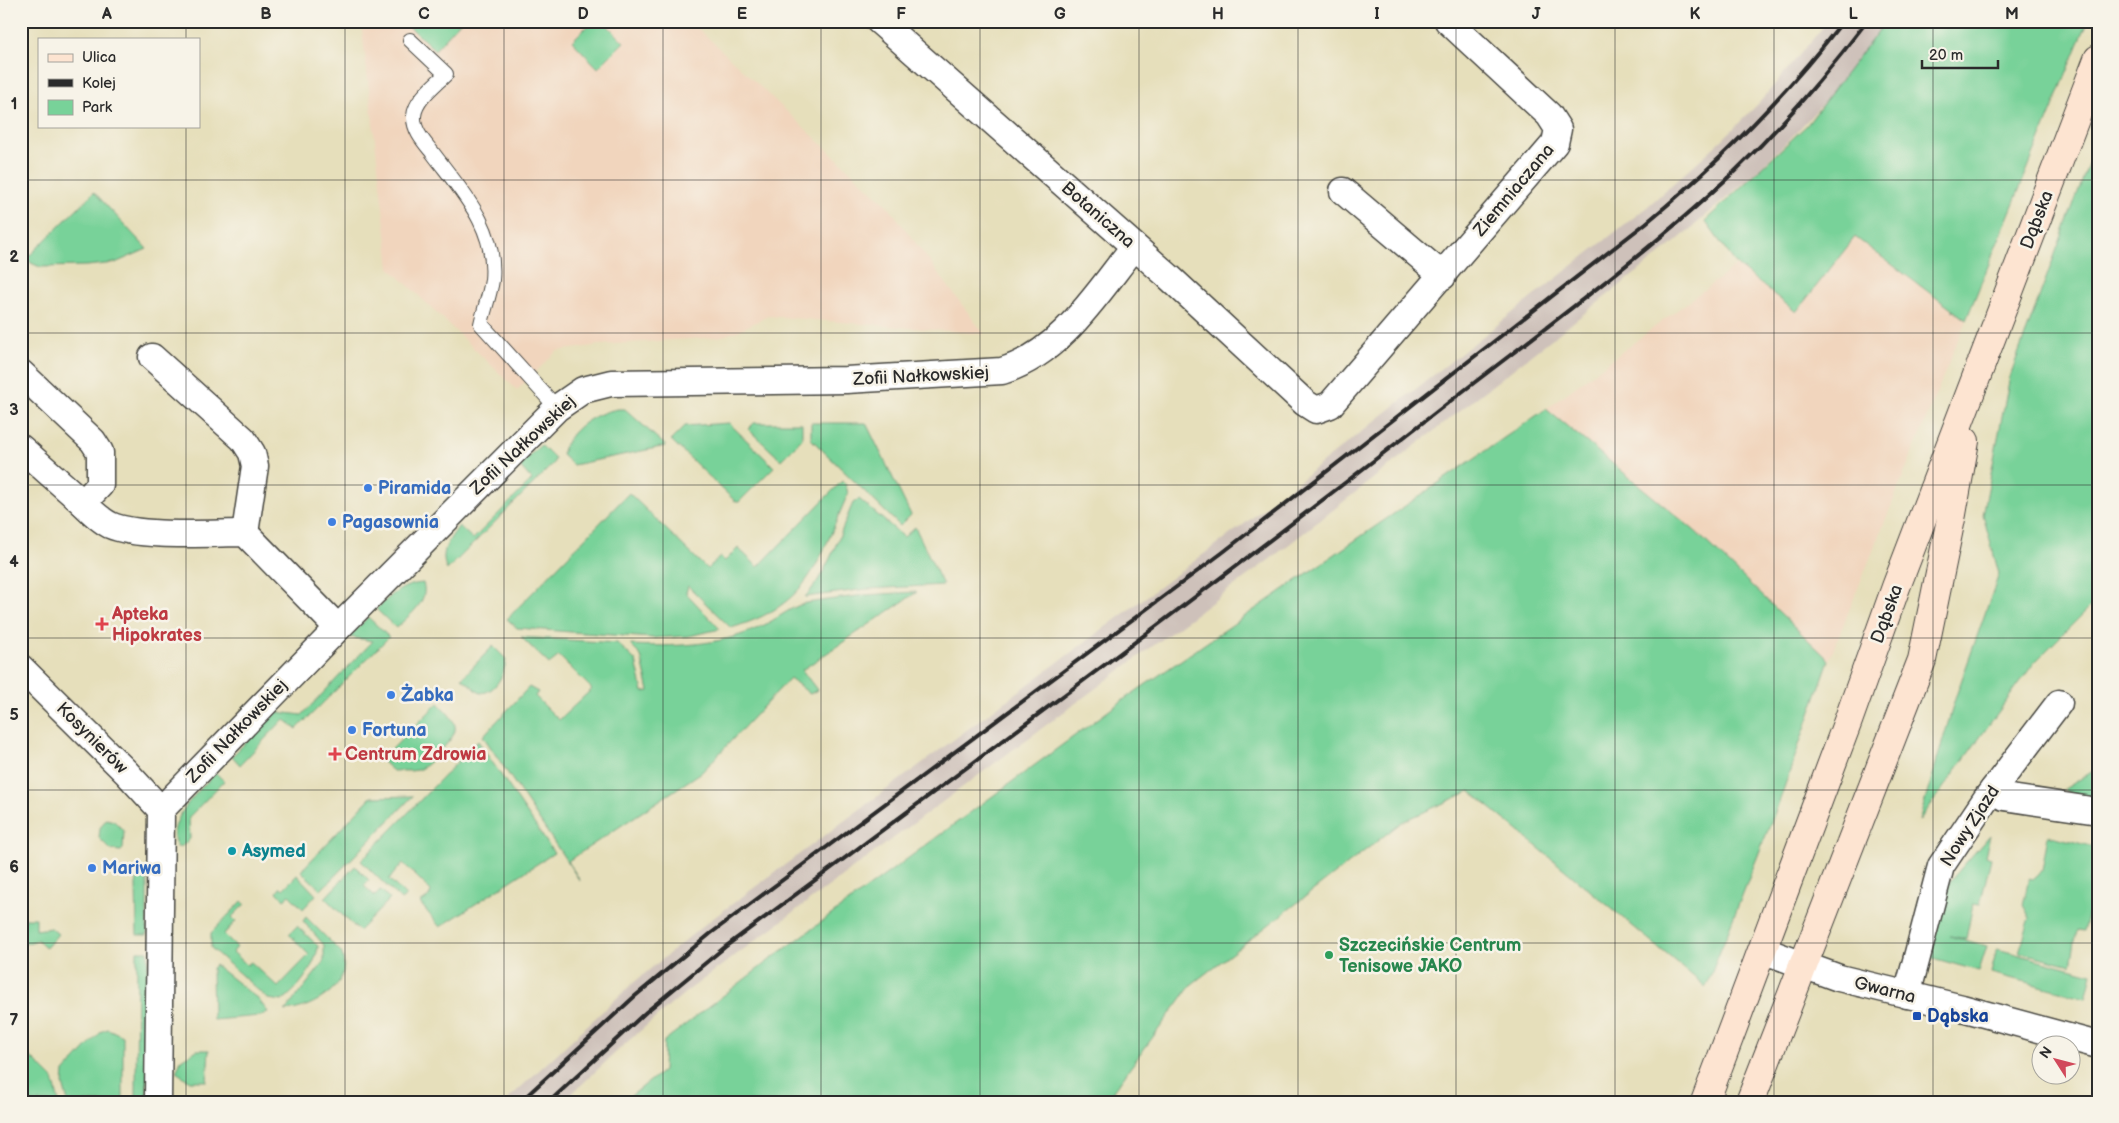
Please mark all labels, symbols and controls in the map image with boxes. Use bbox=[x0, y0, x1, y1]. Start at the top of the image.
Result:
text: A bbox=[101, 5, 112, 24]
text: B bbox=[260, 5, 272, 24]
text: C bbox=[418, 5, 430, 24]
text: D bbox=[577, 5, 589, 24]
text: E bbox=[737, 5, 747, 24]
text: F bbox=[896, 5, 906, 24]
text: G bbox=[1054, 5, 1066, 24]
text: H bbox=[1212, 5, 1224, 24]
text: I bbox=[1374, 5, 1380, 24]
text: J bbox=[1532, 5, 1541, 24]
text: K bbox=[1690, 5, 1701, 24]
text: L bbox=[1848, 5, 1858, 24]
text: M bbox=[2005, 5, 2019, 24]
legend bbox=[38, 38, 200, 128]
scale bar bbox=[1922, 38, 1998, 70]
text: 20 m bbox=[1929, 46, 1963, 65]
text: Ulica bbox=[82, 48, 116, 67]
text: Kolej bbox=[82, 74, 116, 93]
text: 1 bbox=[11, 95, 17, 114]
text: Park bbox=[82, 98, 113, 117]
street label: Ziemniaczana bbox=[1469, 140, 1559, 241]
street label: Botaniczna bbox=[1057, 177, 1139, 253]
street label: Dąbska bbox=[2016, 188, 2058, 252]
text: 2 bbox=[9, 248, 19, 267]
street label: Zofii Nałkowskiej bbox=[852, 362, 989, 390]
street label: Zofii Nałkowskiej bbox=[465, 391, 580, 500]
text: 3 bbox=[9, 401, 19, 420]
place label: Piramida bbox=[378, 478, 451, 499]
marker: Piramida bbox=[362, 482, 374, 494]
place label: Pagasownia bbox=[342, 512, 439, 533]
marker: Pagasownia bbox=[326, 516, 338, 528]
text: 4 bbox=[9, 553, 19, 572]
street label: Dąbska bbox=[1867, 582, 1907, 646]
place label: Apteka Hipokrates bbox=[111, 604, 202, 646]
marker: Apteka Hipokrates bbox=[96, 618, 108, 630]
street label: Zofii Nałkowskiej bbox=[182, 675, 292, 788]
place label: Żabka bbox=[401, 683, 454, 706]
marker: Żabka bbox=[385, 689, 397, 701]
street label: Kosynierów bbox=[52, 698, 132, 778]
text: 5 bbox=[9, 706, 19, 725]
place label: Fortuna bbox=[362, 720, 427, 741]
marker: Fortuna bbox=[346, 724, 358, 736]
place label: Centrum Zdrowia bbox=[345, 744, 486, 765]
marker: Centrum Zdrowia bbox=[329, 748, 341, 760]
street label: Nowy Zjazd bbox=[1936, 782, 2004, 870]
place label: Asymed bbox=[241, 841, 306, 862]
marker: Asymed bbox=[226, 845, 238, 857]
text: 6 bbox=[9, 858, 19, 877]
place label: Mariwa bbox=[102, 858, 161, 879]
marker: Mariwa bbox=[86, 862, 98, 874]
place label: Szczecińskie Centrum Tenisowe JAKO bbox=[1339, 935, 1521, 977]
marker: Szczecińskie Centrum Tenisowe JAKO bbox=[1323, 949, 1335, 961]
street label: Gwarna bbox=[1852, 972, 1918, 1008]
place label: Dąbska bbox=[1927, 1006, 1989, 1028]
marker: Dąbska bbox=[1911, 1010, 1923, 1022]
text: 7 bbox=[10, 1011, 19, 1030]
north arrow bbox=[2032, 1036, 2082, 1086]
text: N bbox=[2036, 1043, 2056, 1062]

